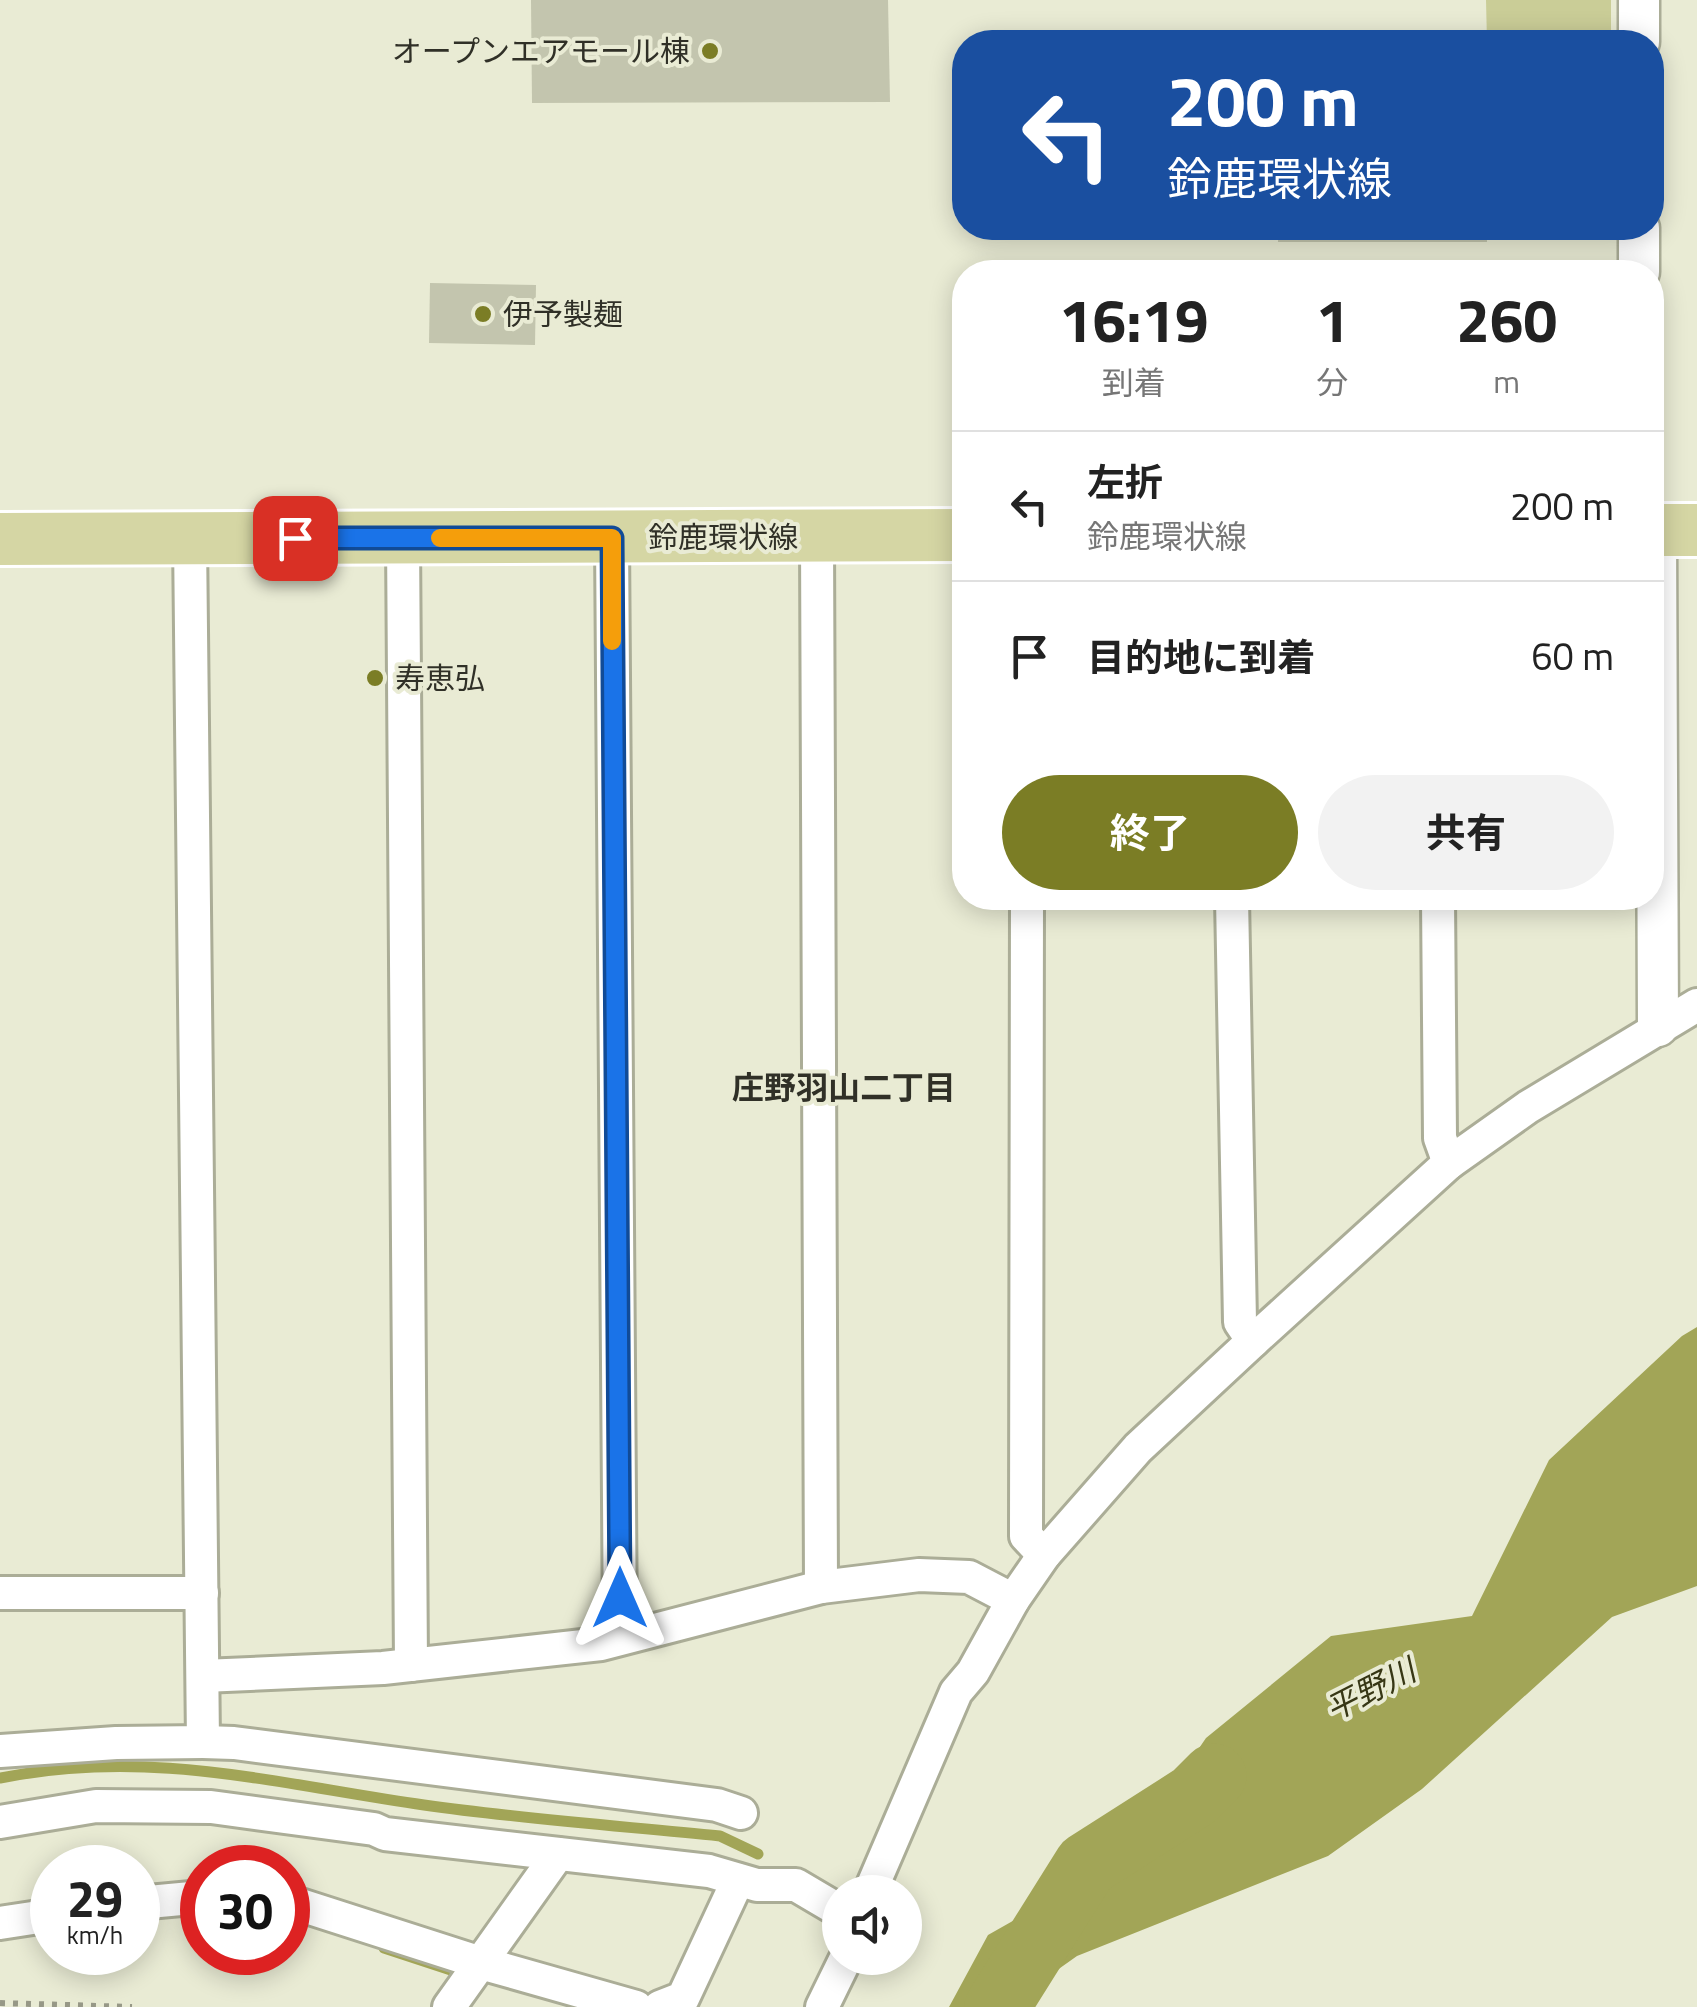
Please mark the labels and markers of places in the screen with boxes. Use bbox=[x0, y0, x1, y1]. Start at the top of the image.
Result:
place label: オープンエアモール棟 bbox=[392, 28, 690, 74]
marker: オープンエアモール棟 bbox=[699, 40, 721, 62]
place label: 伊予製麺 bbox=[503, 291, 623, 337]
marker: 伊予製麺 bbox=[472, 303, 494, 325]
pin bbox=[253, 496, 338, 581]
place label: 寿恵弘 bbox=[395, 655, 485, 701]
marker: 寿恵弘 bbox=[364, 667, 386, 689]

